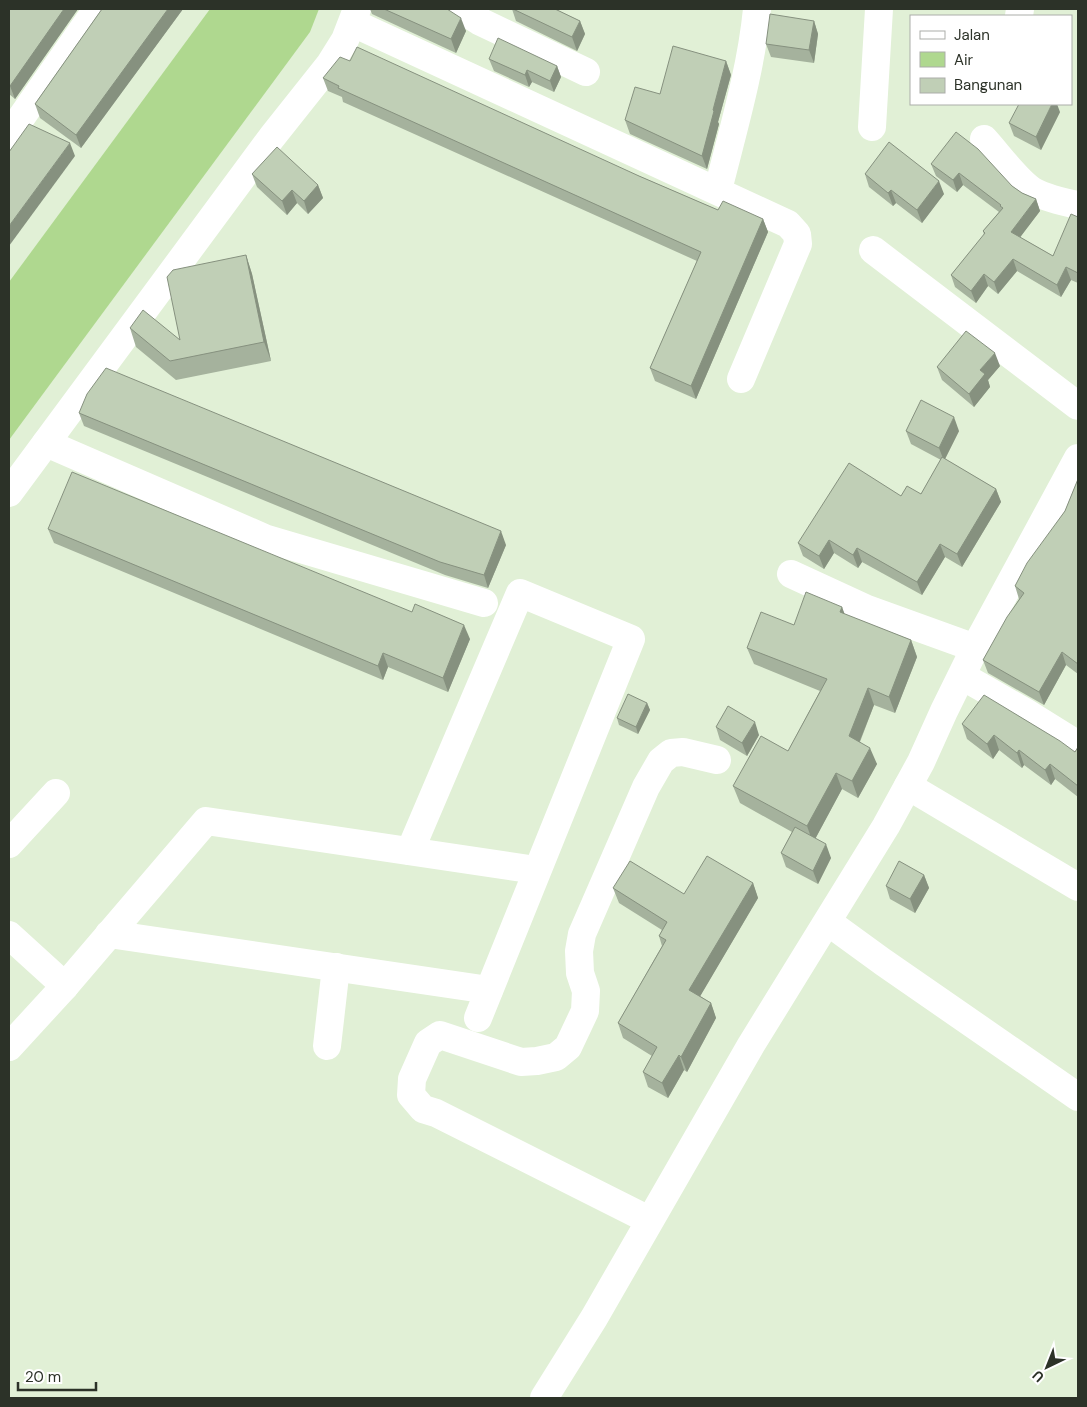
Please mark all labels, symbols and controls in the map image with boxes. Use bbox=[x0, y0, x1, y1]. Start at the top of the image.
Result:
legend bbox=[910, 15, 1072, 105]
text: Jalan bbox=[954, 25, 990, 45]
text: Air bbox=[954, 50, 974, 70]
text: Bangunan bbox=[954, 75, 1022, 95]
north arrow bbox=[1022, 1342, 1072, 1392]
scale bar bbox=[18, 1360, 95, 1392]
text: 20 m bbox=[25, 1367, 61, 1387]
text: U bbox=[1028, 1367, 1048, 1386]

